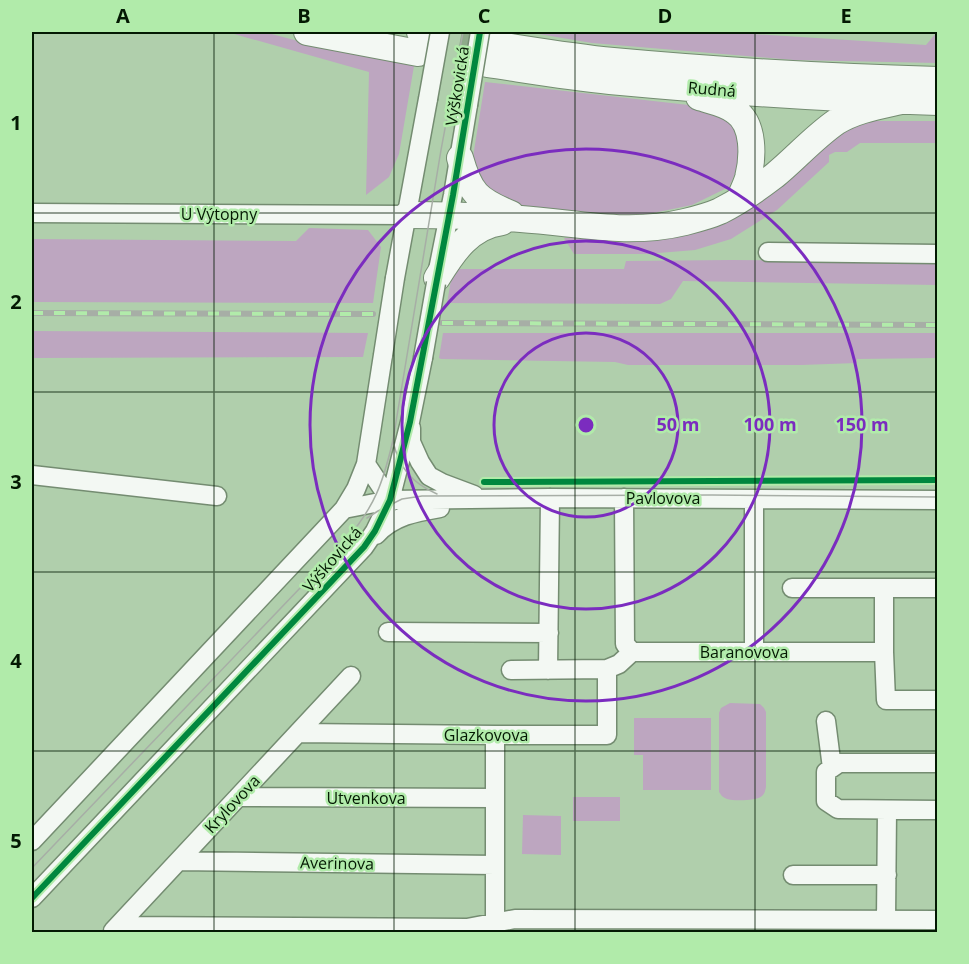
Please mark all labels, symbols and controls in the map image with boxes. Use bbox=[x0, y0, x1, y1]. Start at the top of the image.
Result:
text: A bbox=[116, 2, 130, 29]
text: B bbox=[297, 2, 311, 29]
text: C bbox=[478, 2, 491, 29]
text: D bbox=[658, 2, 672, 29]
text: E bbox=[840, 2, 852, 29]
street label: Výškovická bbox=[440, 45, 474, 127]
street label: Rudná bbox=[687, 76, 737, 102]
text: 1 bbox=[10, 109, 22, 136]
street label: U Výtopny bbox=[181, 203, 258, 225]
text: 2 bbox=[10, 288, 22, 315]
text: 50 m bbox=[657, 412, 699, 436]
text: 100 m bbox=[743, 412, 797, 436]
text: 150 m bbox=[835, 412, 889, 436]
centre of rings bbox=[576, 415, 596, 435]
text: 3 bbox=[10, 468, 22, 495]
street label: Pavlovova bbox=[626, 487, 700, 509]
street label: Výškovická bbox=[297, 522, 367, 596]
street label: Baranovova bbox=[700, 641, 788, 663]
text: 4 bbox=[10, 647, 22, 674]
street label: Glazkovova bbox=[444, 724, 528, 746]
street label: Krylovova bbox=[199, 770, 265, 838]
street label: Utvenkova bbox=[326, 787, 406, 809]
text: 5 bbox=[10, 827, 22, 854]
street label: Averinova bbox=[300, 851, 374, 875]

